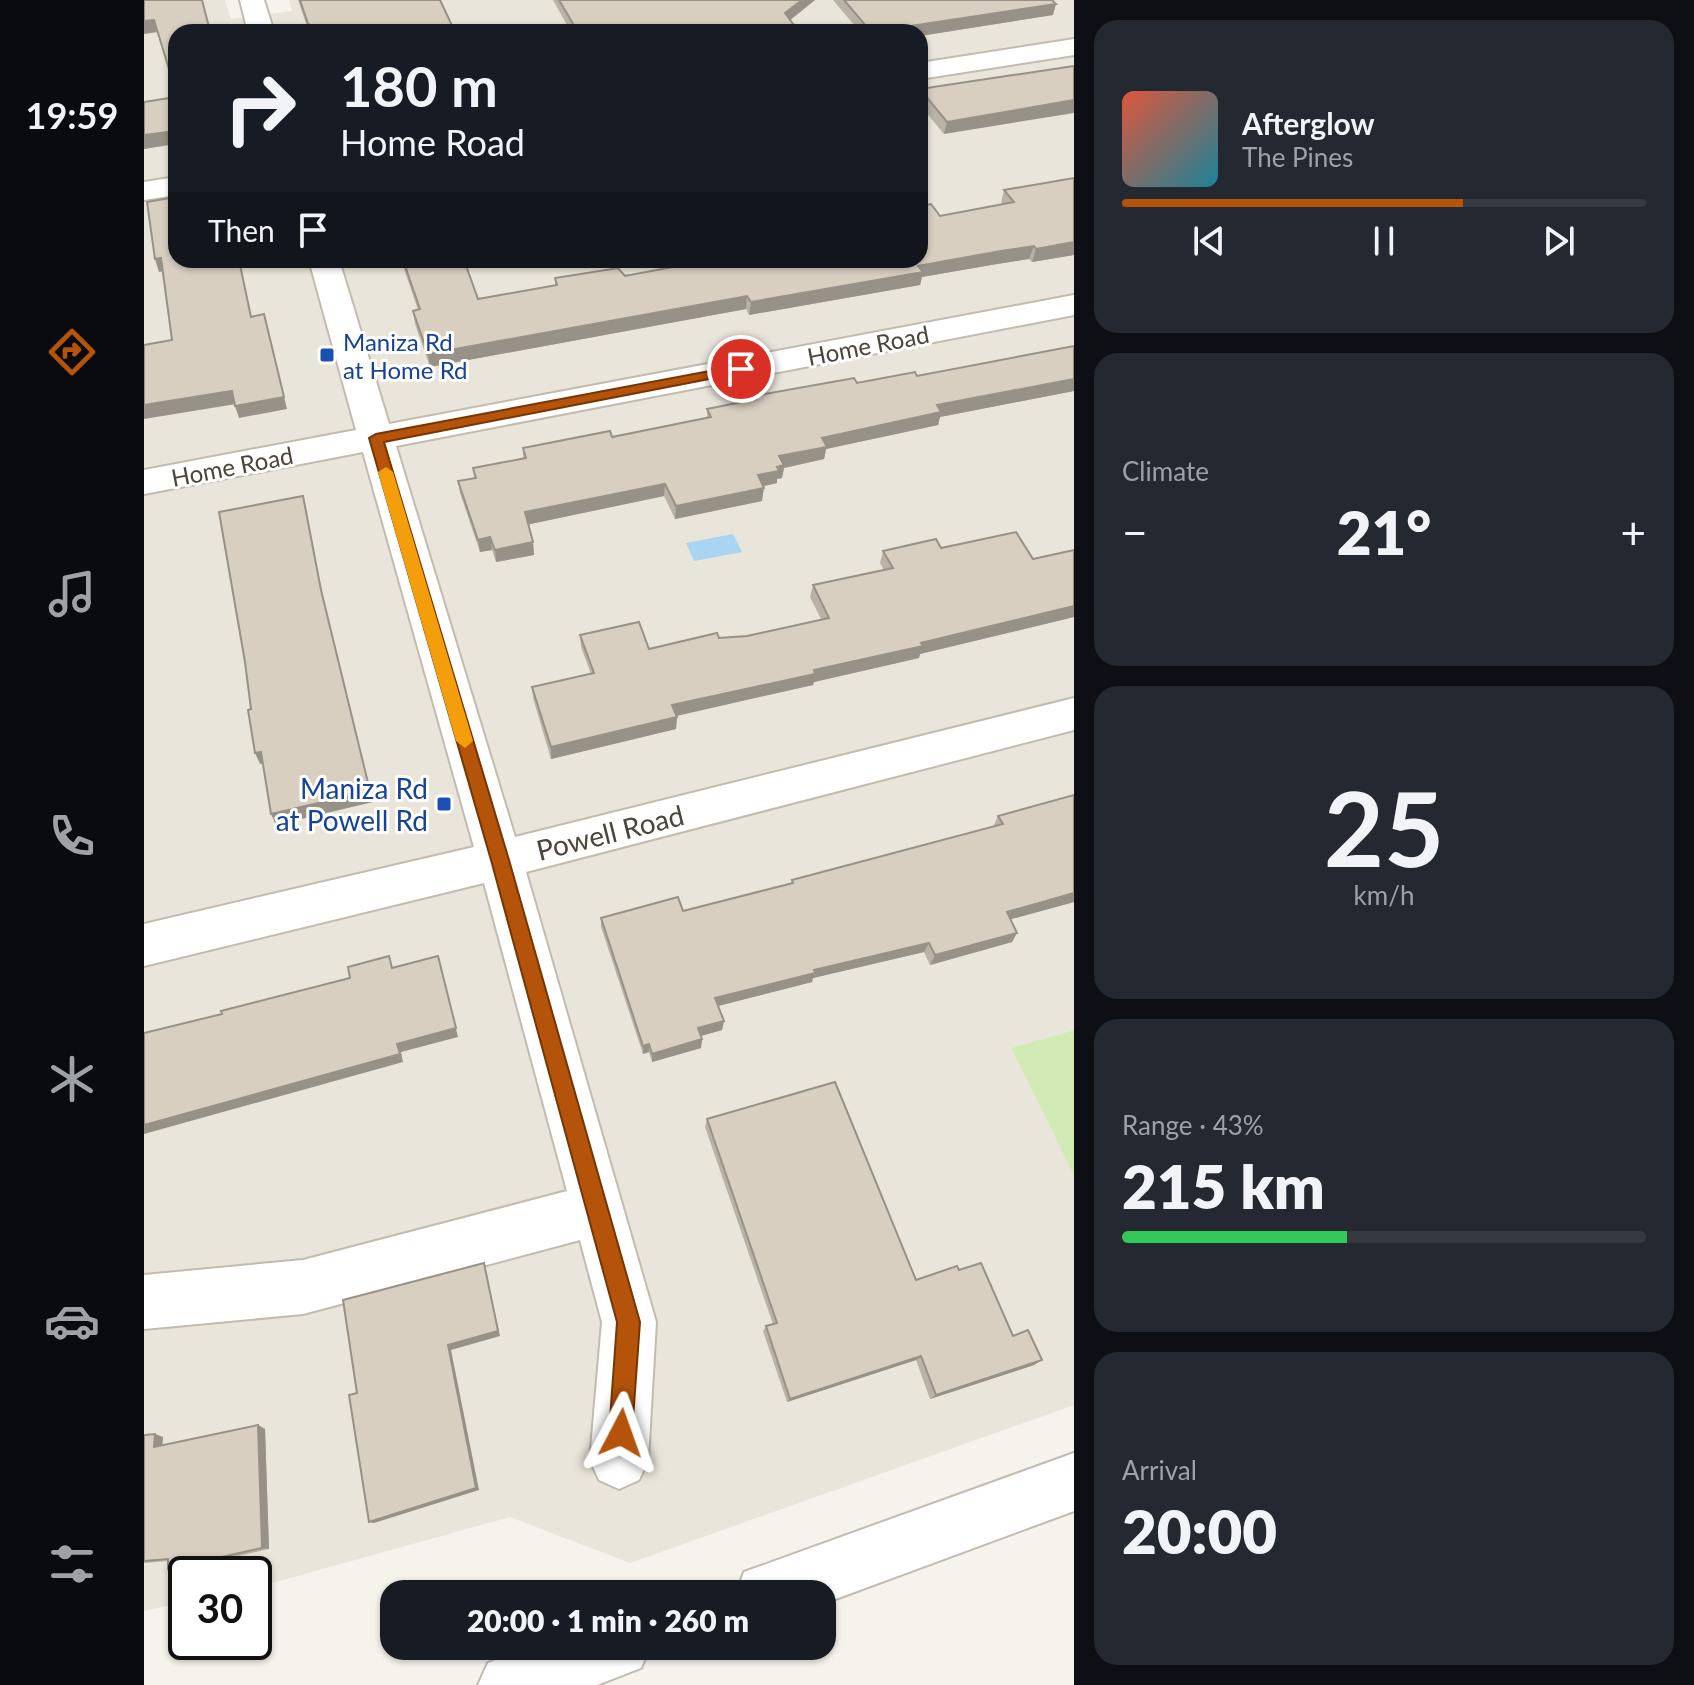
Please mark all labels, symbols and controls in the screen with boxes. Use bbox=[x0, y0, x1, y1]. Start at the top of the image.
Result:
text: 180 m bbox=[340, 52, 498, 119]
icon: right bbox=[208, 56, 312, 160]
text: 19:59 bbox=[26, 93, 118, 137]
text: Afterglow bbox=[1242, 105, 1375, 141]
text: Home Road bbox=[340, 120, 525, 164]
text: The Pines bbox=[1242, 141, 1353, 173]
icon: arrive bbox=[291, 208, 335, 252]
text: Then bbox=[208, 212, 275, 248]
icon: previous bbox=[1187, 219, 1231, 263]
icon: pause bbox=[1362, 219, 1406, 263]
icon: next bbox=[1537, 219, 1581, 263]
street label: Home Road bbox=[805, 319, 931, 371]
icon: directions bbox=[44, 324, 100, 380]
place label: Maniza Rd at Home Rd bbox=[343, 327, 468, 384]
pin bbox=[707, 335, 775, 403]
marker: Maniza Rd at Home Rd bbox=[318, 346, 336, 364]
icon: arrive bbox=[719, 347, 763, 391]
street label: Home Road bbox=[169, 440, 295, 492]
text: Climate bbox=[1122, 455, 1209, 487]
text: 21° bbox=[1337, 496, 1431, 568]
text: − bbox=[1122, 506, 1148, 558]
text: + bbox=[1620, 506, 1646, 558]
icon: music bbox=[44, 566, 100, 622]
text: 25 bbox=[1324, 764, 1444, 889]
place label: Maniza Rd at Powell Rd bbox=[276, 771, 428, 837]
marker: Maniza Rd at Powell Rd bbox=[435, 795, 453, 813]
street label: Powell Road bbox=[533, 797, 687, 867]
icon: phone bbox=[44, 808, 100, 864]
text: km/h bbox=[1354, 879, 1414, 911]
icon: climate bbox=[44, 1051, 100, 1107]
text: Range · 43% bbox=[1122, 1109, 1264, 1141]
text: 215 km bbox=[1122, 1150, 1325, 1222]
icon: car bbox=[44, 1293, 100, 1349]
position arrow bbox=[579, 1391, 663, 1475]
text: Arrival bbox=[1122, 1454, 1197, 1486]
text: 20:00 bbox=[1122, 1495, 1277, 1567]
icon: filters bbox=[44, 1536, 100, 1592]
speed limit sign: 30 bbox=[168, 1556, 272, 1660]
text: 20:00 · 1 min · 260 m bbox=[467, 1602, 749, 1638]

